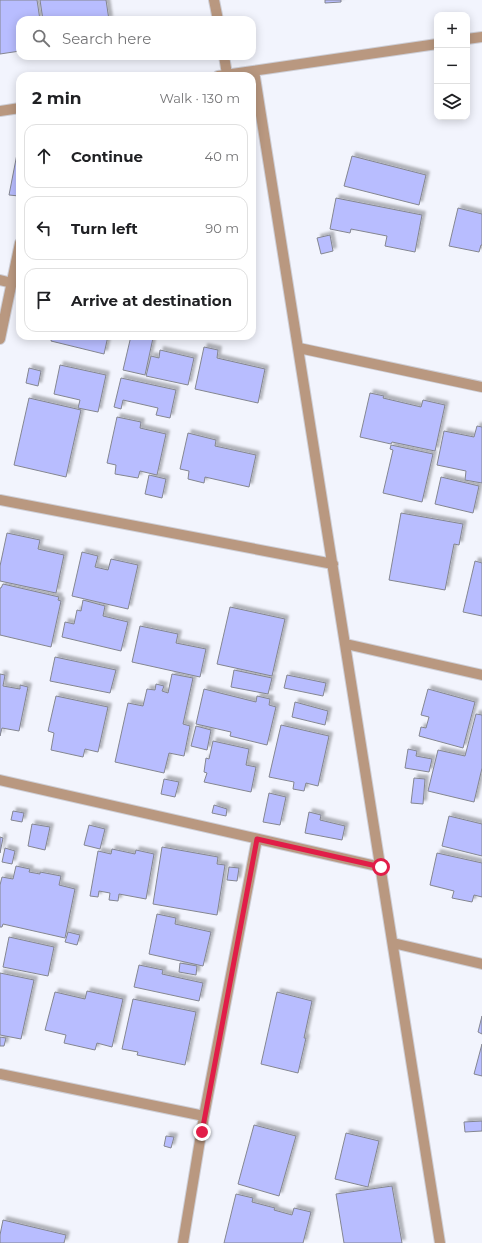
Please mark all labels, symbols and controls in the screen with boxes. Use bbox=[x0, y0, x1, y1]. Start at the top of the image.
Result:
map controls bbox=[434, 12, 470, 120]
button: + bbox=[434, 12, 470, 48]
search box bbox=[16, 16, 256, 60]
icon: search bbox=[30, 27, 52, 49]
text: Search here bbox=[62, 29, 151, 48]
button: − bbox=[434, 48, 470, 84]
button: layers bbox=[434, 84, 470, 120]
text: 2 min bbox=[32, 88, 82, 108]
text: Walk · 130 m bbox=[159, 90, 240, 106]
icon: ahead bbox=[33, 145, 55, 167]
text: Continue bbox=[71, 147, 143, 166]
text: 40 m bbox=[205, 148, 239, 164]
icon: left bbox=[33, 217, 55, 239]
text: Turn left bbox=[71, 219, 138, 238]
text: 90 m bbox=[205, 220, 239, 236]
icon: arrive bbox=[33, 289, 55, 311]
text: Arrive at destination bbox=[71, 291, 232, 310]
route start bbox=[372, 858, 390, 876]
route end bbox=[193, 1123, 211, 1141]

